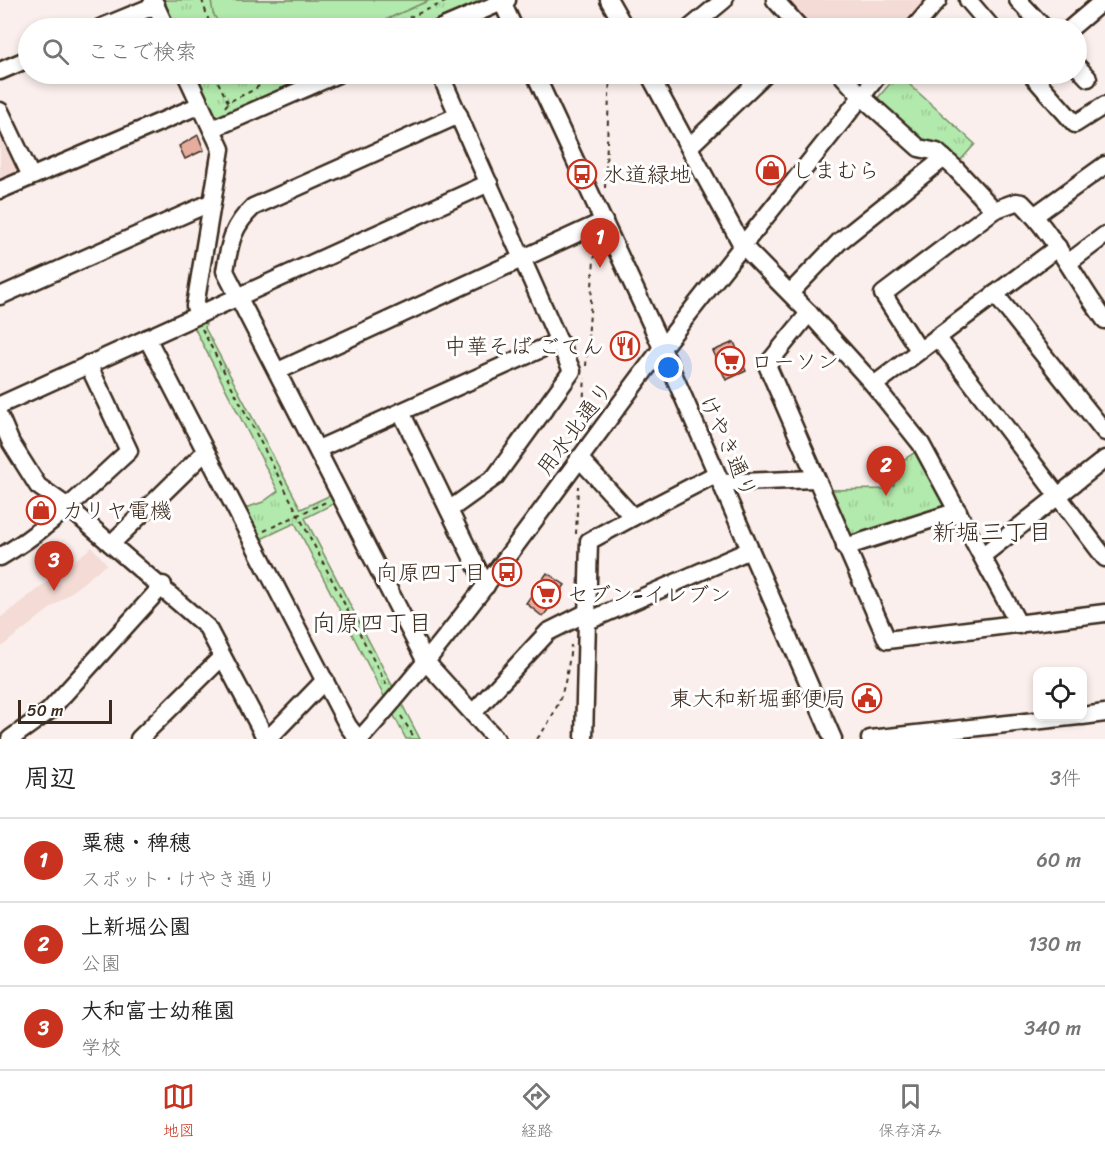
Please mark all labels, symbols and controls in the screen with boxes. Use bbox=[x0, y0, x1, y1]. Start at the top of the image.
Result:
search box bbox=[18, 18, 1087, 84]
text: ここで検索 bbox=[87, 32, 197, 71]
icon: search bbox=[39, 35, 72, 68]
place label: しまむら bbox=[792, 151, 880, 190]
shop icon: しまむら bbox=[755, 154, 787, 186]
place label: 水道緑地 bbox=[603, 155, 691, 194]
bus stop icon: 水道緑地 bbox=[566, 158, 598, 190]
pin: 1 bbox=[580, 218, 620, 268]
place label: 中華そば ごてん bbox=[444, 327, 604, 366]
restaurant icon: 中華そば ごてん bbox=[609, 330, 641, 362]
place label: ローソン bbox=[751, 342, 839, 381]
supermarket icon: ローソン bbox=[714, 345, 746, 377]
your location bbox=[654, 353, 683, 382]
street label: 用水北通り bbox=[526, 373, 623, 484]
street label: けやき通り bbox=[688, 388, 769, 504]
pin: 2 bbox=[866, 446, 906, 496]
place label: カリヤ電機 bbox=[62, 491, 172, 530]
shop icon: カリヤ電機 bbox=[25, 494, 57, 526]
district label: 新堀三丁目 bbox=[932, 511, 1052, 553]
pin: 3 bbox=[34, 542, 74, 591]
place label: 向原四丁目 bbox=[376, 553, 486, 592]
bus stop icon: 向原四丁目 bbox=[491, 556, 523, 588]
place label: セブン-イレブン bbox=[567, 575, 731, 614]
supermarket icon: セブン-イレブン bbox=[530, 578, 562, 610]
district label: 向原四丁目 bbox=[312, 602, 432, 644]
map controls bbox=[1033, 667, 1087, 721]
button: locate bbox=[1033, 667, 1087, 721]
place label: 東大和新堀郵便局 bbox=[670, 679, 846, 718]
public building icon: 東大和新堀郵便局 bbox=[851, 682, 883, 714]
text: 50 m bbox=[27, 696, 63, 725]
scale bar bbox=[18, 697, 112, 724]
text: 周辺 bbox=[24, 755, 76, 801]
text: 3件 bbox=[1050, 761, 1081, 796]
text: 粟穂・稗穂 bbox=[81, 823, 191, 862]
text: 1 bbox=[39, 843, 48, 878]
text: 60 m bbox=[1036, 843, 1081, 878]
text: スポット · けやき通り bbox=[81, 862, 277, 897]
text: 上新堀公園 bbox=[81, 907, 191, 946]
text: 2 bbox=[38, 927, 49, 962]
text: 130 m bbox=[1028, 927, 1081, 962]
text: 公園 bbox=[81, 946, 121, 981]
text: 大和富士幼稚園 bbox=[81, 991, 235, 1030]
text: 3 bbox=[38, 1011, 49, 1046]
text: 340 m bbox=[1024, 1011, 1081, 1046]
text: 学校 bbox=[81, 1030, 121, 1065]
tab: 地図 bbox=[162, 1080, 195, 1145]
tab: 経路 bbox=[520, 1080, 553, 1145]
tab: 保存済み bbox=[878, 1080, 942, 1145]

